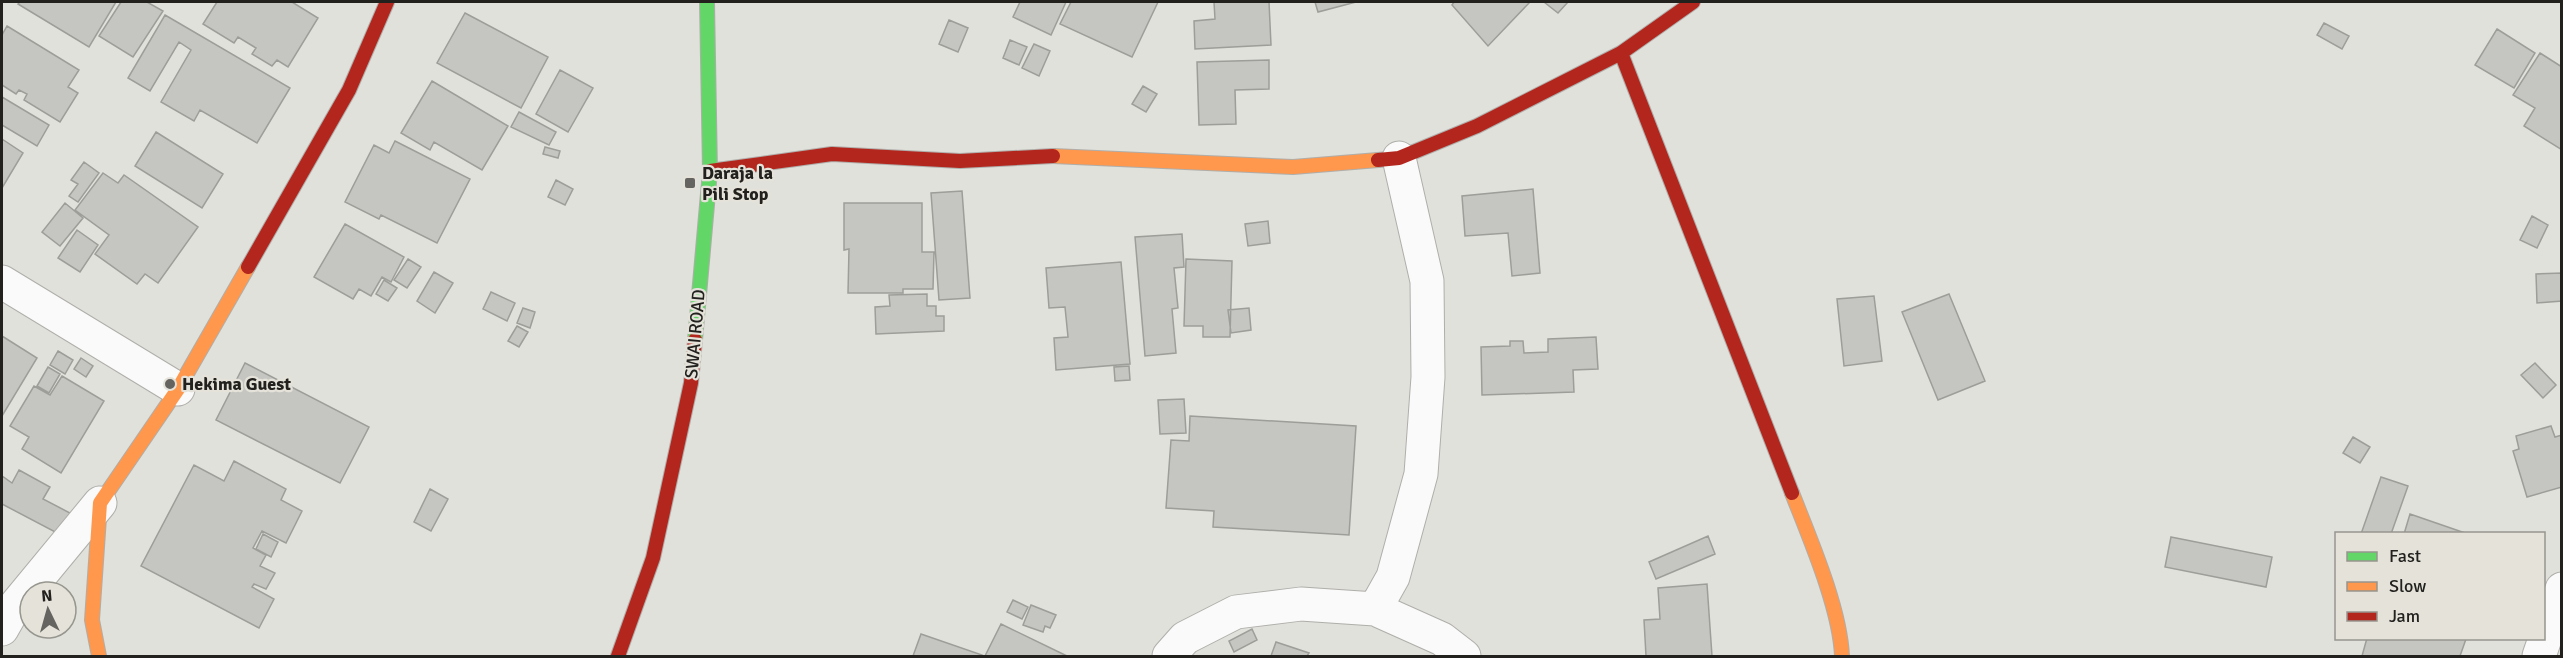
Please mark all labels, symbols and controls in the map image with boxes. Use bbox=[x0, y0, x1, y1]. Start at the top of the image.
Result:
place label: Daraja la Pili Stop bbox=[702, 162, 773, 205]
marker: Daraja la Pili Stop bbox=[683, 176, 697, 190]
street label: SWAI ROAD bbox=[680, 288, 710, 380]
place label: Hekima Guest bbox=[182, 373, 291, 395]
marker: Hekima Guest bbox=[163, 377, 177, 391]
legend bbox=[2335, 532, 2545, 640]
text: Fast bbox=[2389, 545, 2421, 567]
text: Slow bbox=[2389, 575, 2426, 597]
north arrow bbox=[18, 580, 78, 640]
text: N bbox=[40, 586, 53, 607]
text: Jam bbox=[2389, 605, 2420, 627]

